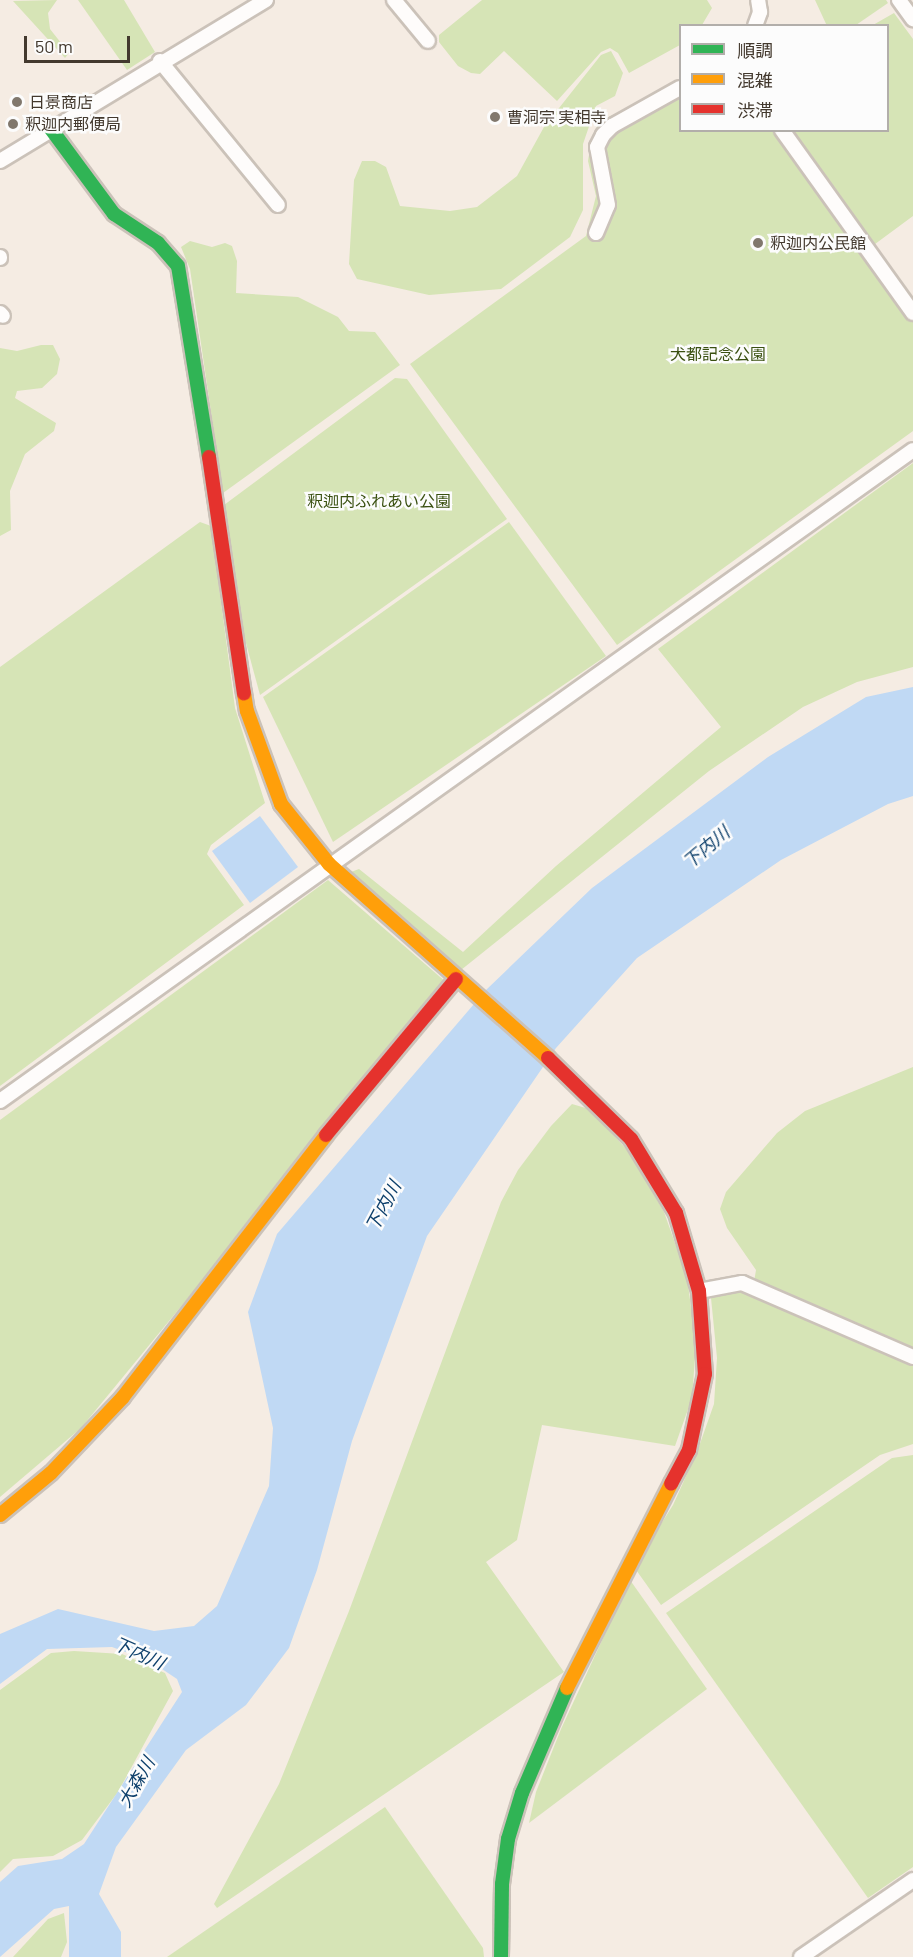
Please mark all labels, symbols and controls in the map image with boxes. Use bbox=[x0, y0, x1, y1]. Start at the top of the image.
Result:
scale bar bbox=[27, 24, 134, 62]
legend bbox=[679, 24, 889, 132]
text: 50 m bbox=[35, 35, 73, 57]
text: 順調 bbox=[737, 39, 773, 61]
text: 混雑 bbox=[737, 69, 773, 91]
place label: 日景商店 bbox=[29, 92, 93, 112]
marker: 日景商店 bbox=[10, 95, 24, 109]
text: 渋滞 bbox=[737, 99, 773, 121]
place label: 曹洞宗 実相寺 bbox=[507, 107, 606, 127]
marker: 曹洞宗 実相寺 bbox=[488, 110, 502, 124]
place label: 釈迦内郵便局 bbox=[25, 114, 121, 134]
marker: 釈迦内郵便局 bbox=[6, 117, 20, 131]
place label: 釈迦内公民館 bbox=[770, 233, 866, 253]
marker: 釈迦内公民館 bbox=[751, 236, 765, 250]
park label: 犬都記念公園 bbox=[670, 344, 766, 364]
park label: 釈迦内ふれあい公園 bbox=[307, 491, 451, 511]
water label: 下内川 bbox=[678, 821, 734, 873]
water label: 下内川 bbox=[361, 1177, 405, 1235]
water label: 下内川 bbox=[110, 1632, 168, 1674]
water label: 大森川 bbox=[113, 1753, 159, 1811]

